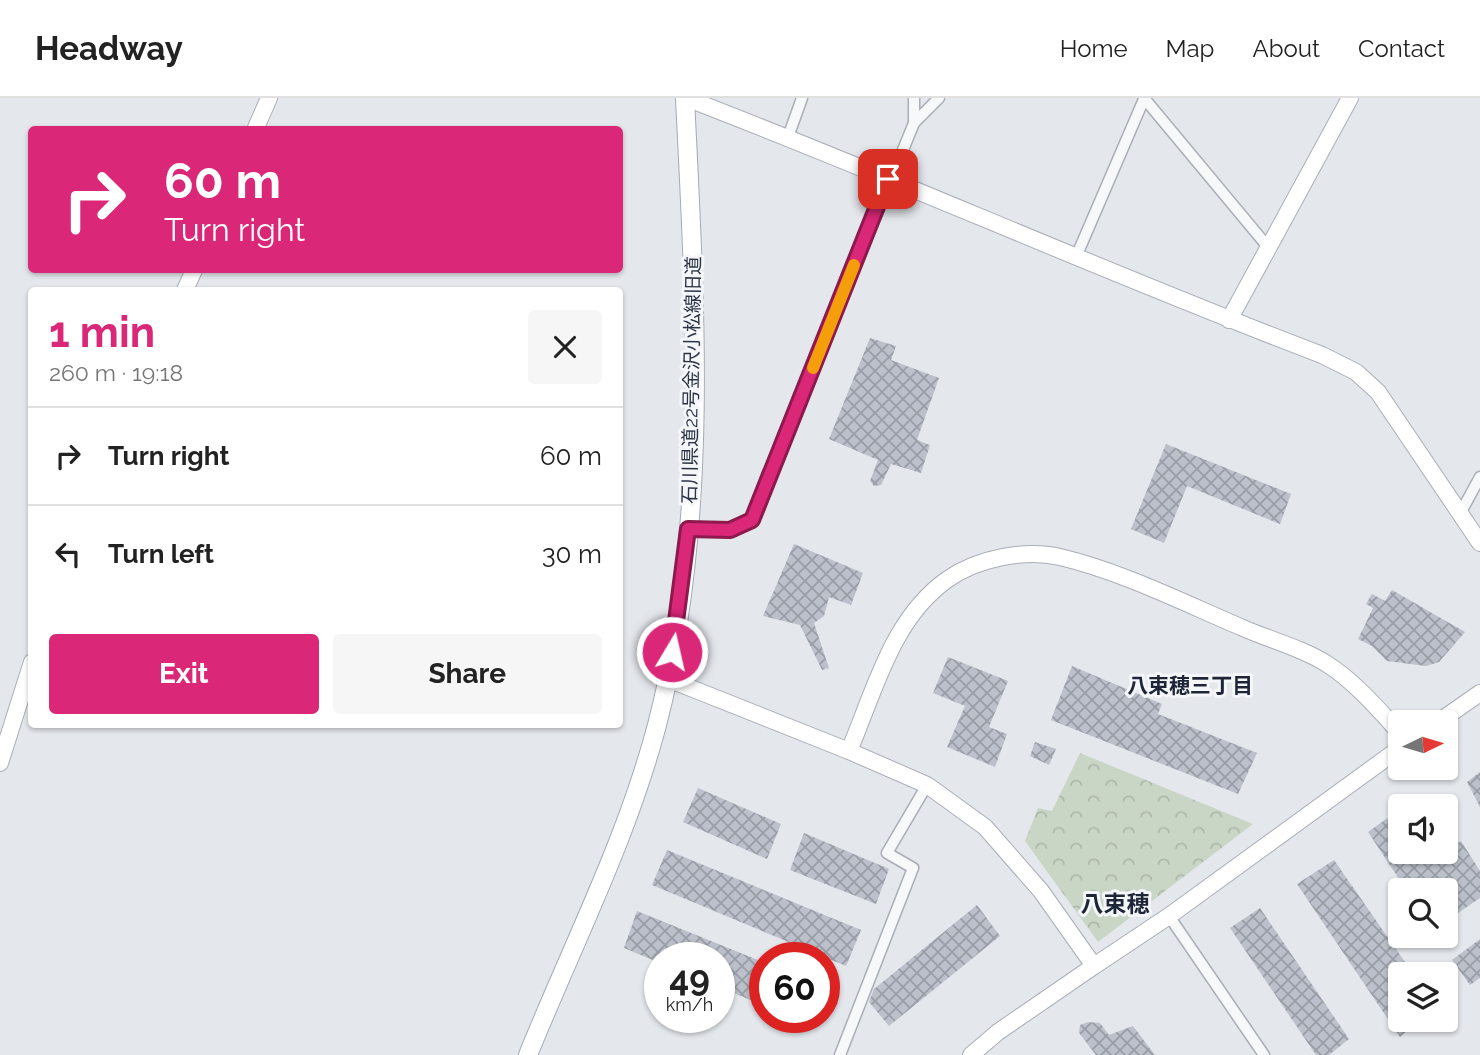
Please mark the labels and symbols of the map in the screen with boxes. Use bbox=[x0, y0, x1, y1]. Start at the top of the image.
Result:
pin bbox=[858, 149, 918, 209]
street label: 石川県道22号金沢小松線旧道 bbox=[678, 256, 704, 504]
position arrow bbox=[635, 615, 709, 689]
district label: 八束穂三丁目 bbox=[1127, 673, 1253, 698]
north arrow bbox=[1388, 710, 1458, 780]
district label: 八束穂 bbox=[1081, 890, 1150, 917]
speed limit sign: 60 bbox=[749, 942, 840, 1033]

